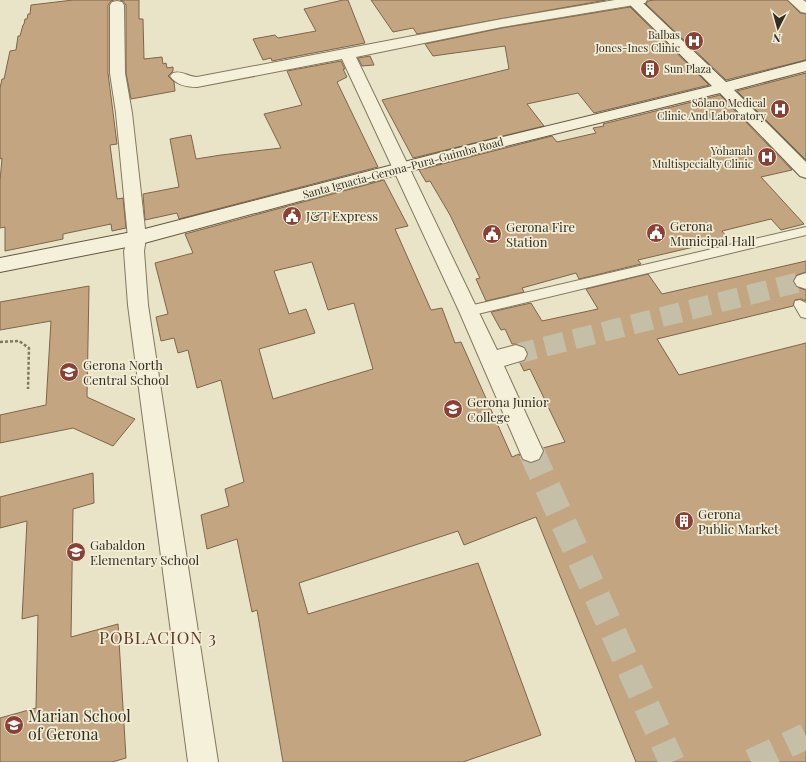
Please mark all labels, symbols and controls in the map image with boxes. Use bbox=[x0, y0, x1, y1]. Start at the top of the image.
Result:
north arrow bbox=[758, 8, 798, 48]
place label: Balbas Jones-Ines Clinic bbox=[594, 27, 680, 55]
hospital icon: Balbas Jones-Ines Clinic bbox=[683, 30, 705, 52]
text: N bbox=[772, 31, 782, 46]
building icon: Sun Plaza bbox=[639, 58, 661, 80]
place label: Sun Plaza bbox=[664, 61, 712, 76]
place label: Solano Medical Clinic And Laboratory bbox=[657, 95, 766, 123]
hospital icon: Solano Medical Clinic And Laboratory bbox=[769, 98, 791, 120]
street label: Santa Ignacia-Gerona-Pura-Guimba Road bbox=[301, 133, 505, 202]
place label: Yohanah Multispecialty Clinic bbox=[652, 143, 754, 171]
hospital icon: Yohanah Multispecialty Clinic bbox=[756, 146, 778, 168]
public building icon: J&T Express bbox=[281, 205, 303, 227]
place label: J&T Express bbox=[305, 207, 378, 224]
place label: Gerona Municipal Hall bbox=[670, 217, 755, 249]
place label: Gerona Fire Station bbox=[506, 218, 575, 250]
public building icon: Gerona Municipal Hall bbox=[645, 222, 667, 244]
public building icon: Gerona Fire Station bbox=[481, 223, 503, 245]
place label: Gerona North Central School bbox=[83, 356, 169, 388]
school or university icon: Gerona North Central School bbox=[58, 361, 80, 383]
place label: Gerona Junior College bbox=[467, 393, 549, 425]
school or university icon: Gerona Junior College bbox=[442, 398, 464, 420]
place label: Gerona Public Market bbox=[698, 505, 779, 537]
building icon: Gerona Public Market bbox=[673, 510, 695, 532]
place label: Gabaldon Elementary School bbox=[90, 536, 199, 568]
school or university icon: Gabaldon Elementary School bbox=[65, 541, 87, 563]
district label: POBLACION 3 bbox=[99, 626, 217, 648]
place label: Marian School of Gerona bbox=[28, 705, 131, 744]
school or university icon: Marian School of Gerona bbox=[3, 714, 25, 736]

